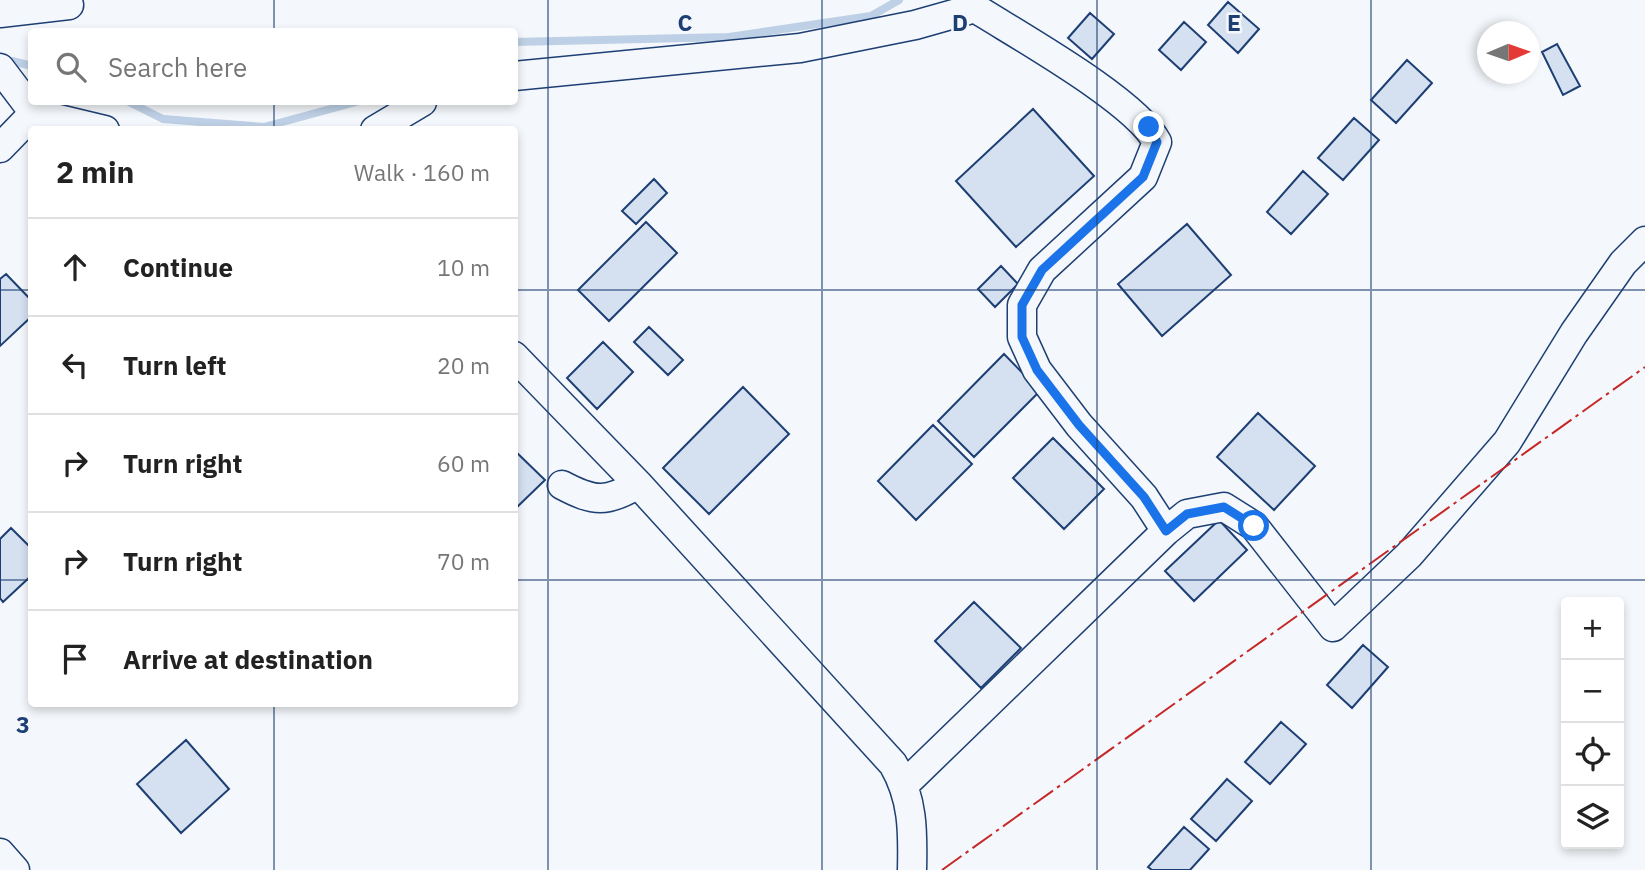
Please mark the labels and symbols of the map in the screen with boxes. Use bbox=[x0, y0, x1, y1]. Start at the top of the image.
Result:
text: C bbox=[678, 7, 693, 37]
text: D bbox=[952, 7, 968, 37]
text: E bbox=[1227, 7, 1241, 37]
north arrow bbox=[1477, 21, 1540, 84]
route end bbox=[1133, 111, 1164, 142]
route start bbox=[1238, 510, 1269, 541]
text: 3 bbox=[16, 709, 30, 739]

